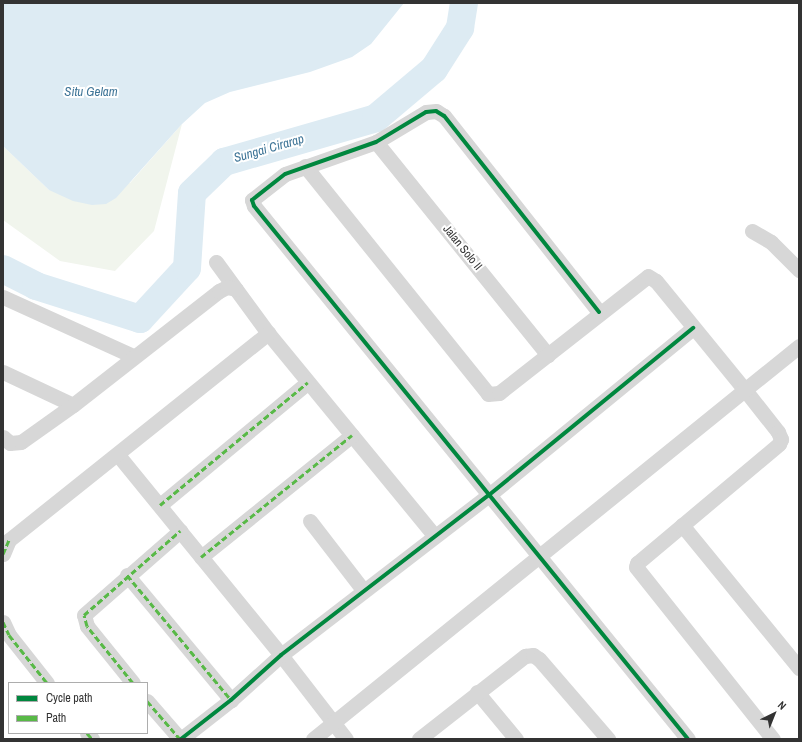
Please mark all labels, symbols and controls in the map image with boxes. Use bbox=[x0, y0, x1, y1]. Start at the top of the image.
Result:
water label: Situ Gelam bbox=[64, 84, 118, 100]
water label: Sungai Cirarap bbox=[232, 132, 306, 166]
street label: Jalan Solo II bbox=[439, 222, 485, 274]
legend bbox=[8, 682, 148, 734]
text: Cycle path bbox=[46, 690, 93, 706]
north arrow bbox=[754, 694, 794, 734]
text: N bbox=[775, 698, 789, 713]
text: Path bbox=[46, 710, 66, 726]

